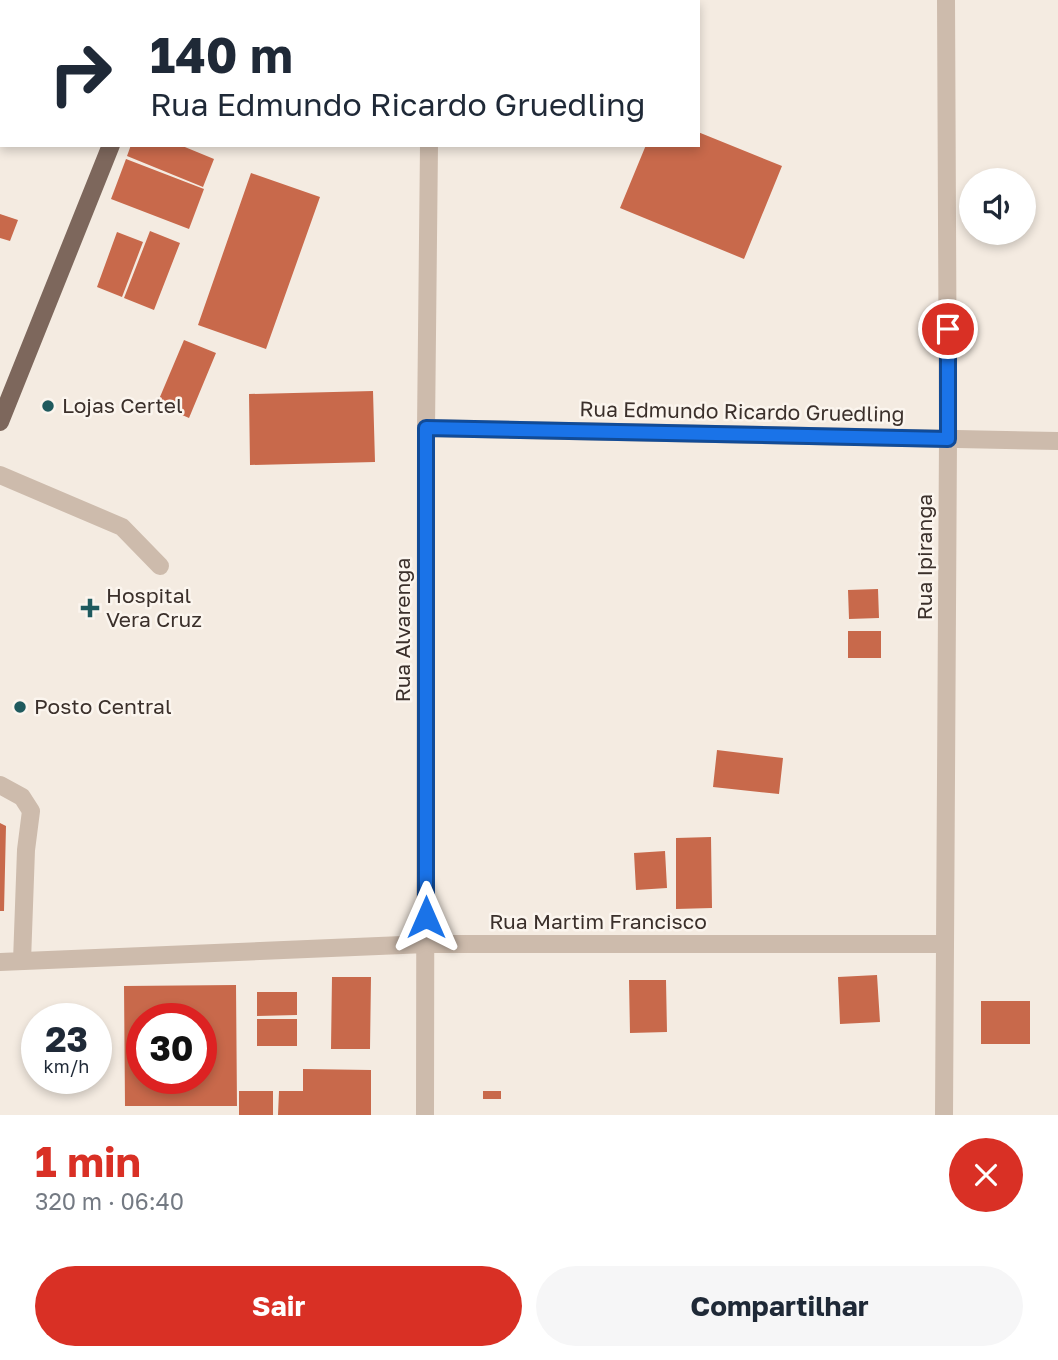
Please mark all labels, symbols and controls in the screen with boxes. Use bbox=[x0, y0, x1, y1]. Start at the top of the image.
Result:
text: 140 m bbox=[150, 25, 293, 84]
icon: right bbox=[35, 28, 126, 119]
text: Rua Edmundo Ricardo Gruedling bbox=[150, 85, 645, 123]
map controls bbox=[959, 168, 1036, 245]
button: sound bbox=[959, 168, 1036, 245]
pin bbox=[918, 299, 978, 359]
icon: arrive bbox=[929, 310, 967, 348]
place label: Lojas Certel bbox=[62, 392, 183, 418]
street label: Rua Edmundo Ricardo Gruedling bbox=[579, 395, 905, 427]
marker: Lojas Certel bbox=[40, 398, 56, 414]
street label: Rua Ipiranga bbox=[911, 494, 937, 620]
street label: Rua Alvarenga bbox=[389, 558, 415, 702]
place label: Hospital Vera Cruz bbox=[106, 582, 202, 632]
marker: Hospital Vera Cruz bbox=[80, 598, 100, 618]
place label: Posto Central bbox=[34, 693, 172, 719]
marker: Posto Central bbox=[12, 699, 28, 715]
position arrow bbox=[389, 880, 463, 954]
street label: Rua Martim Francisco bbox=[489, 908, 707, 934]
speed limit sign: 30 bbox=[126, 1003, 217, 1094]
text: 23 bbox=[45, 1018, 88, 1060]
text: km/h bbox=[44, 1055, 89, 1077]
text: 1 min bbox=[35, 1136, 141, 1186]
button: close bbox=[949, 1138, 1023, 1212]
text: 320 m · 06:40 bbox=[35, 1187, 184, 1215]
button: Sair bbox=[35, 1266, 522, 1346]
button: Compartilhar bbox=[536, 1266, 1023, 1346]

